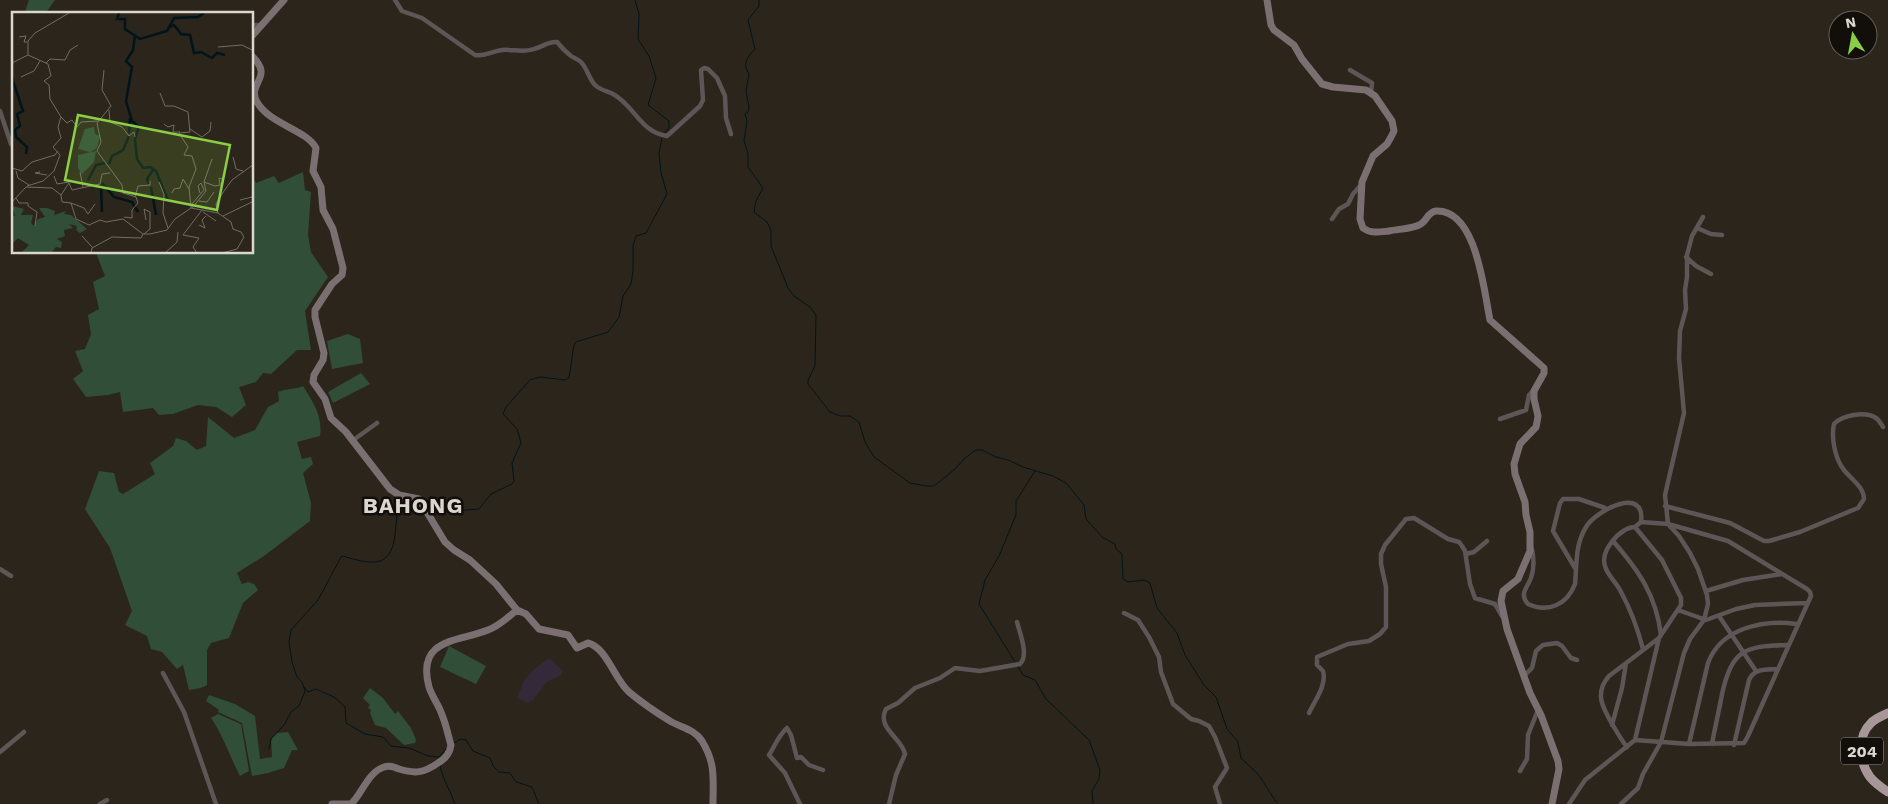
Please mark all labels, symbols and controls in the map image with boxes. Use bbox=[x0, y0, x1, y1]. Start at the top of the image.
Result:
north arrow bbox=[1828, 10, 1878, 60]
inset map bbox=[12, 12, 254, 254]
text: N bbox=[1844, 13, 1857, 31]
district label: BAHONG bbox=[363, 493, 463, 518]
road number: 204 bbox=[1841, 738, 1883, 764]

